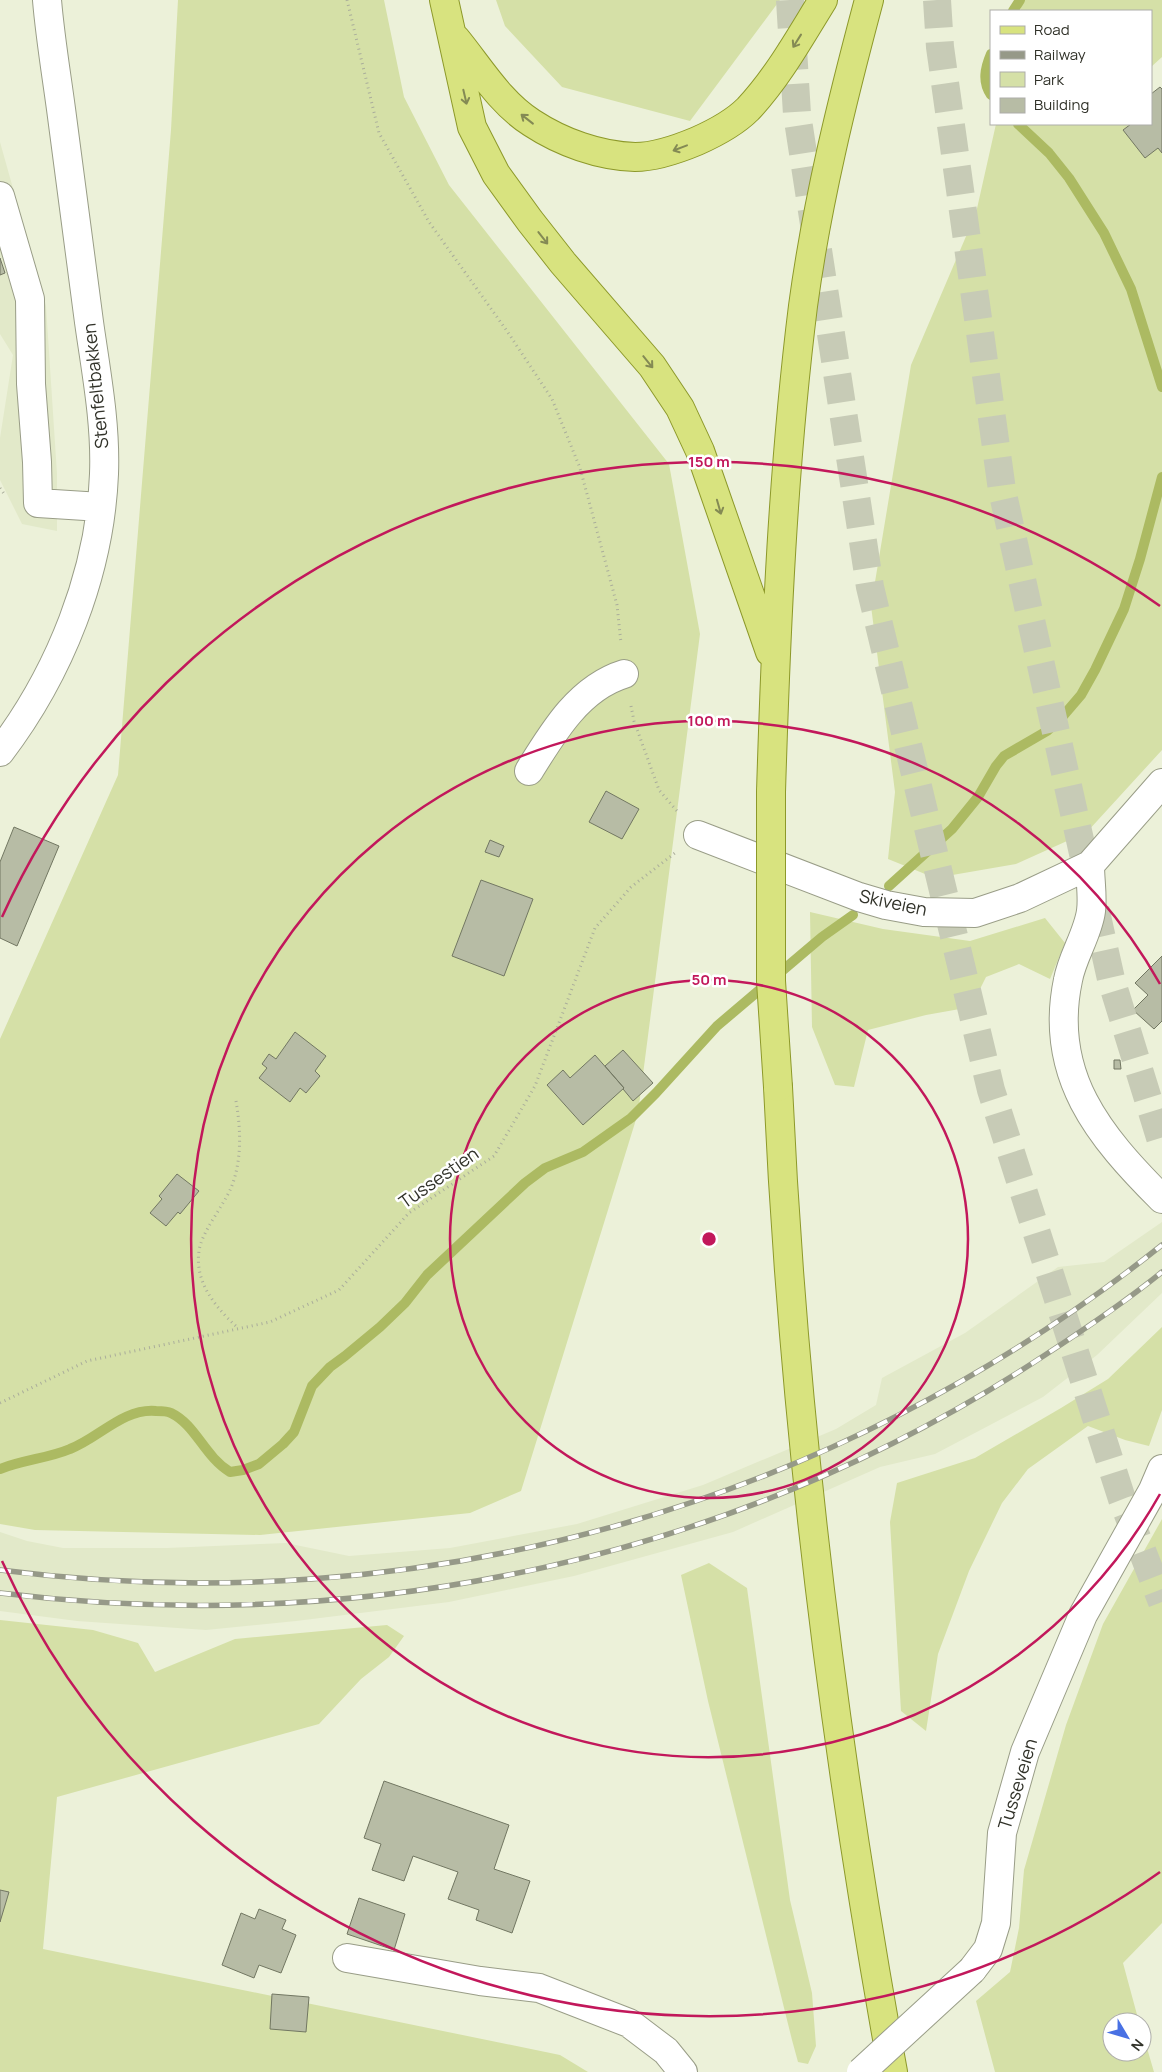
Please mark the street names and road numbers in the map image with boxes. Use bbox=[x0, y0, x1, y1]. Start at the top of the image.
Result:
street label: Stenfeltbakken bbox=[76, 322, 114, 450]
street label: Skiveien bbox=[857, 883, 929, 921]
street label: Tussestien bbox=[394, 1141, 483, 1213]
street label: Tusseveien bbox=[992, 1735, 1042, 1832]

